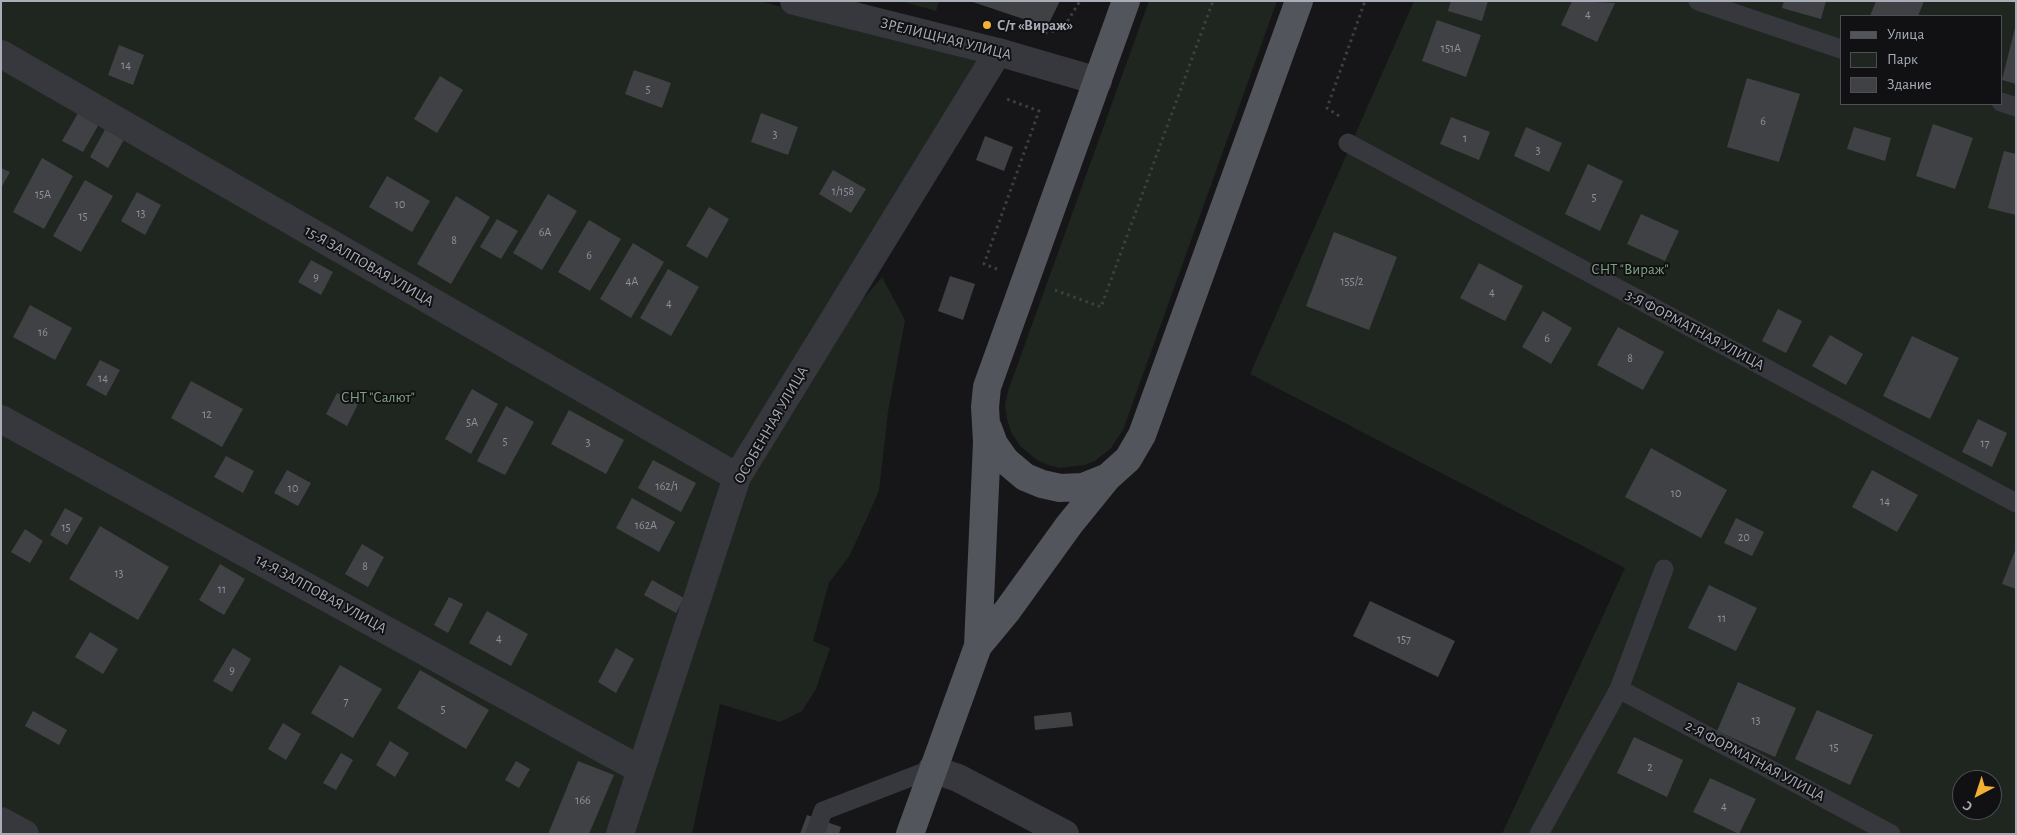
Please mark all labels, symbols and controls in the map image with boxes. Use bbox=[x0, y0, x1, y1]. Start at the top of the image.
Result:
house number: 4 bbox=[1585, 7, 1591, 21]
street label: ЗРЕЛИЩНАЯ УЛИЦА bbox=[879, 14, 1013, 64]
legend bbox=[1840, 15, 2002, 105]
place label: С/т «Вираж» bbox=[997, 16, 1073, 34]
marker: С/т «Вираж» bbox=[981, 19, 993, 31]
text: Улица bbox=[1887, 27, 1924, 42]
house number: 151А bbox=[1441, 41, 1461, 55]
text: Парк bbox=[1887, 52, 1918, 67]
house number: 14 bbox=[121, 58, 131, 72]
text: Здание bbox=[1887, 77, 1932, 92]
house number: 5 bbox=[645, 82, 651, 96]
house number: 6 bbox=[1760, 114, 1766, 128]
house number: 3 bbox=[773, 127, 777, 141]
house number: 1 bbox=[1463, 131, 1467, 145]
house number: 3 bbox=[1536, 143, 1540, 157]
house number: 1/158 bbox=[832, 184, 854, 198]
house number: 15А bbox=[35, 187, 51, 201]
house number: 5 bbox=[1591, 190, 1597, 204]
house number: 10 bbox=[395, 197, 405, 211]
house number: 13 bbox=[136, 206, 146, 220]
house number: 15 bbox=[78, 209, 88, 223]
street label: 15-Я ЗАЛПОВАЯ УЛИЦА bbox=[301, 222, 437, 310]
house number: 6А bbox=[539, 225, 551, 239]
house number: 8 bbox=[451, 233, 457, 247]
house number: 6 bbox=[586, 248, 592, 262]
park label: СНТ "Вираж" bbox=[1591, 260, 1669, 278]
house number: 9 bbox=[313, 270, 319, 284]
house number: 4А bbox=[626, 274, 638, 288]
house number: 155/2 bbox=[1340, 274, 1364, 288]
house number: 4 bbox=[1489, 285, 1495, 299]
street label: 3-Я ФОРМАТНАЯ УЛИЦА bbox=[1623, 286, 1767, 374]
house number: 4 bbox=[666, 296, 672, 310]
house number: 16 bbox=[38, 325, 48, 339]
house number: 6 bbox=[1544, 331, 1550, 345]
house number: 8 bbox=[1627, 351, 1633, 365]
street label: ОСОБЕННАЯ УЛИЦА bbox=[730, 363, 812, 487]
house number: 14 bbox=[98, 371, 108, 385]
park label: СНТ "Салют" bbox=[341, 388, 415, 406]
house number: 12 bbox=[202, 407, 212, 421]
house number: 5А bbox=[466, 415, 478, 429]
house number: 5 bbox=[502, 434, 508, 448]
house number: 3 bbox=[586, 435, 590, 449]
house number: 17 bbox=[1980, 436, 1990, 450]
house number: 162/1 bbox=[656, 479, 678, 493]
house number: 10 bbox=[288, 481, 298, 495]
house number: 10 bbox=[1671, 486, 1681, 500]
house number: 14 bbox=[1880, 494, 1890, 508]
house number: 162А bbox=[635, 518, 657, 532]
house number: 15 bbox=[61, 520, 71, 534]
house number: 20 bbox=[1738, 530, 1750, 544]
street label: 14-Я ЗАЛПОВАЯ УЛИЦА bbox=[252, 550, 390, 638]
house number: 8 bbox=[362, 559, 368, 573]
house number: 13 bbox=[114, 566, 124, 580]
house number: 11 bbox=[218, 582, 226, 596]
house number: 11 bbox=[1718, 611, 1726, 625]
house number: 4 bbox=[496, 631, 502, 645]
house number: 157 bbox=[1397, 632, 1411, 646]
house number: 9 bbox=[229, 663, 235, 677]
house number: 7 bbox=[343, 694, 349, 708]
house number: 5 bbox=[440, 702, 446, 716]
house number: 13 bbox=[1751, 713, 1761, 727]
street label: 2-Я ФОРМАТНАЯ УЛИЦА bbox=[1682, 717, 1828, 805]
house number: 15 bbox=[1829, 740, 1839, 754]
house number: 2 bbox=[1647, 760, 1653, 774]
north arrow bbox=[1952, 770, 2002, 820]
house number: 166 bbox=[575, 793, 591, 807]
text: С bbox=[1961, 798, 1975, 814]
house number: 4 bbox=[1721, 799, 1727, 813]

